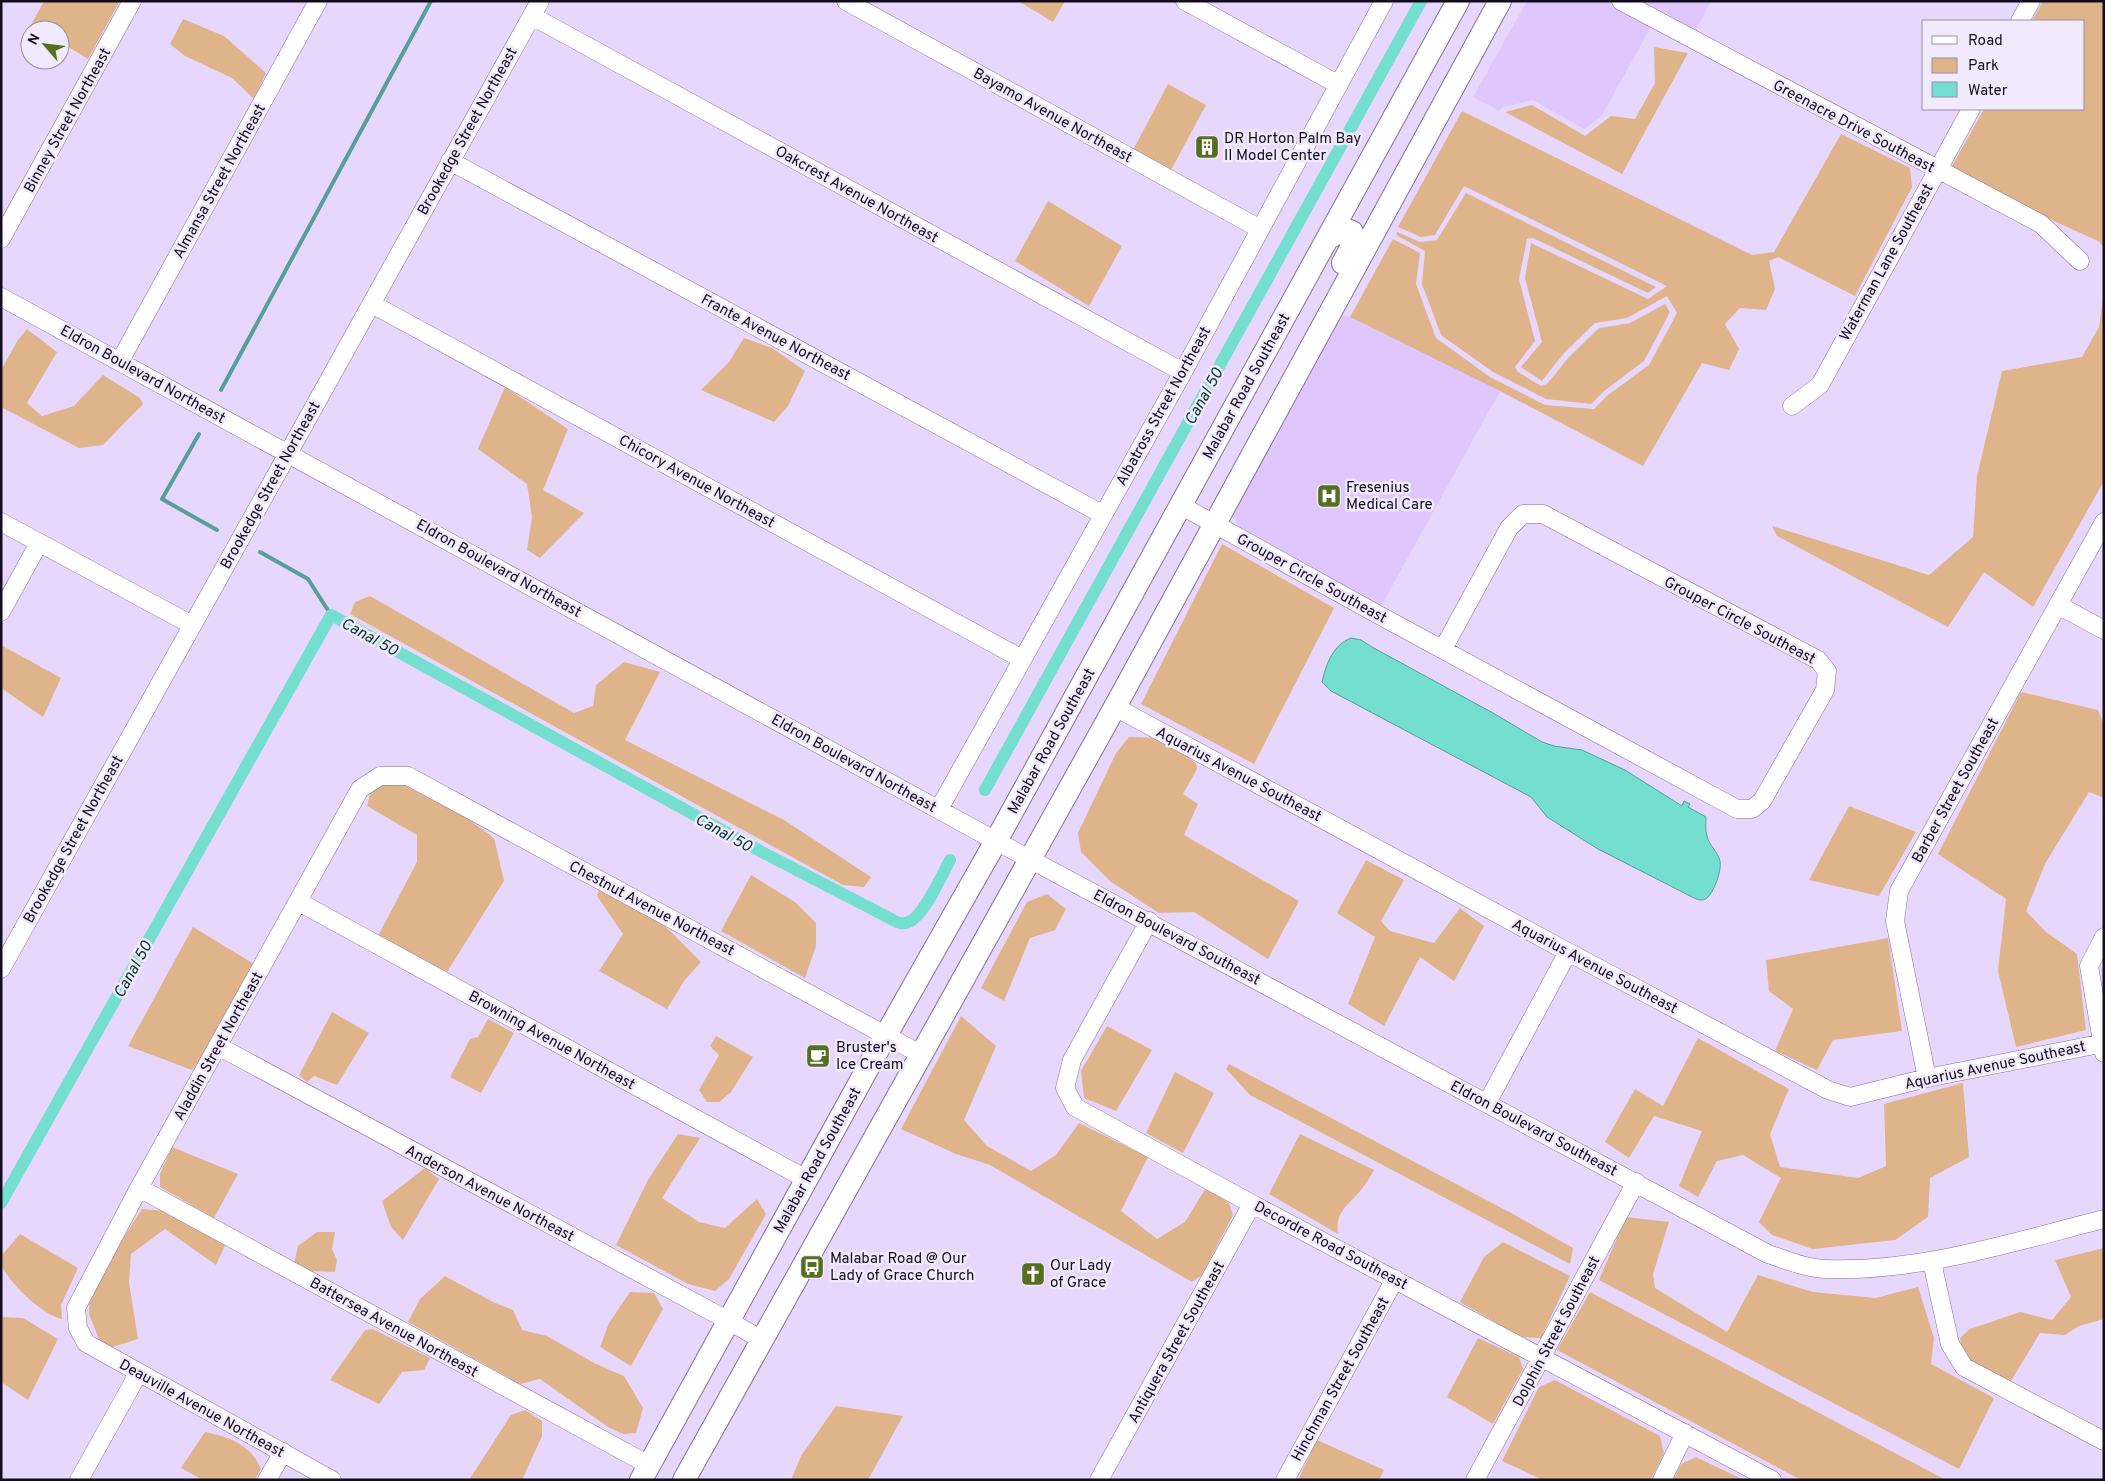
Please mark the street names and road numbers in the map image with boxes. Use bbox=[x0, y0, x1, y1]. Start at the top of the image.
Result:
street label: Binney Street Northeast bbox=[21, 45, 116, 196]
street label: Brookedge Street Northeast bbox=[414, 45, 522, 219]
street label: Bayamo Avenue Northeast bbox=[969, 65, 1135, 168]
street label: Greenacre Drive Southeast bbox=[1769, 77, 1938, 178]
street label: Almansa Street Northeast bbox=[170, 101, 271, 262]
street label: Oakcrest Avenue Northeast bbox=[771, 142, 941, 248]
street label: Waterman Lane Southeast bbox=[1836, 181, 1939, 345]
street label: Frante Avenue Northeast bbox=[697, 291, 853, 386]
street label: Malabar Road Southeast bbox=[1199, 311, 1295, 463]
street label: Eldron Boulevard Northeast bbox=[56, 322, 228, 429]
street label: Albatross Street Northeast bbox=[1113, 324, 1216, 490]
street label: Brookedge Street Northeast bbox=[217, 399, 325, 573]
street label: Chicory Avenue Northeast bbox=[615, 431, 778, 533]
street label: Eldron Boulevard Northeast bbox=[412, 516, 584, 623]
street label: Grouper Circle Southeast bbox=[1233, 530, 1390, 629]
street label: Grouper Circle Southeast bbox=[1660, 573, 1818, 669]
street label: Malabar Road Southeast bbox=[1004, 666, 1100, 818]
street label: Eldron Boulevard Northeast bbox=[767, 711, 939, 818]
street label: Barber Street Southeast bbox=[1909, 715, 2004, 867]
street label: Aquarius Avenue Southeast bbox=[1152, 724, 1324, 827]
street label: Brookedge Street Northeast bbox=[20, 753, 128, 927]
street label: Chestnut Avenue Northeast bbox=[565, 858, 737, 961]
street label: Eldron Boulevard Southeast bbox=[1090, 886, 1263, 990]
street label: Aquarius Avenue Southeast bbox=[1508, 916, 1680, 1019]
street label: Aladdin Street Northeast bbox=[170, 969, 268, 1124]
street label: Browning Avenue Northeast bbox=[465, 987, 638, 1095]
street label: Aquarius Avenue Southeast bbox=[1903, 1038, 2088, 1095]
street label: Eldron Boulevard Southeast bbox=[1447, 1077, 1620, 1181]
street label: Malabar Road Southeast bbox=[770, 1085, 866, 1237]
street label: Anderson Avenue Northeast bbox=[401, 1142, 577, 1247]
street label: Decordre Road Southeast bbox=[1250, 1198, 1410, 1295]
street label: Dolphin Street Southeast bbox=[1510, 1253, 1605, 1410]
street label: Antiquera Street Southeast bbox=[1125, 1258, 1230, 1427]
street label: Battersea Avenue Northeast bbox=[306, 1274, 481, 1383]
street label: Hinchman Street Southeast bbox=[1288, 1294, 1394, 1465]
street label: Deauville Avenue Northeast bbox=[115, 1356, 287, 1463]

